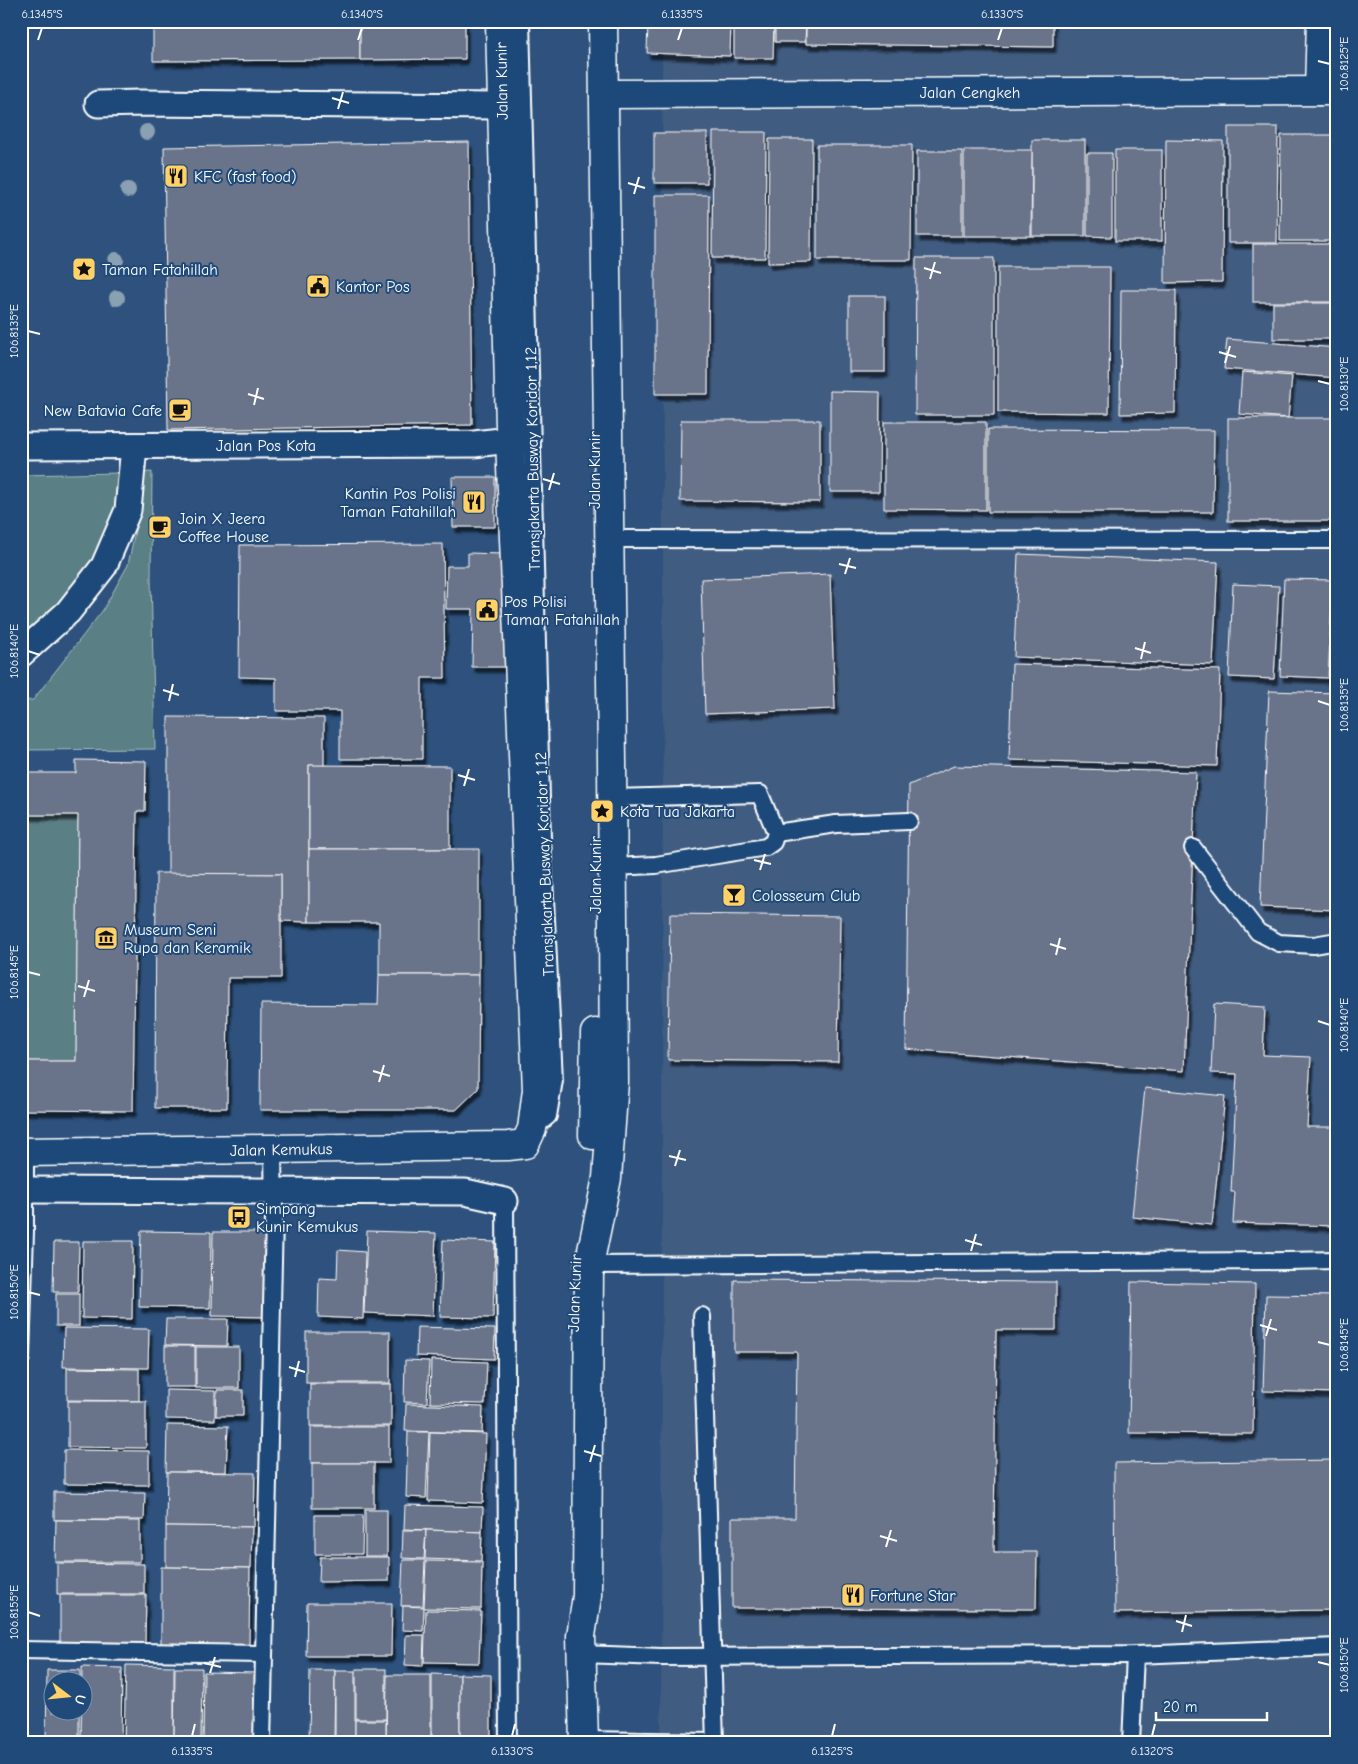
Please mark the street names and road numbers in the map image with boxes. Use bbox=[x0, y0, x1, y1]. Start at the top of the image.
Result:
street label: Jalan Kunir bbox=[492, 41, 512, 120]
street label: Jalan Cengkeh bbox=[920, 84, 1020, 102]
street label: Transjakarta Busway Koridor 1,12 bbox=[522, 347, 544, 571]
street label: Jalan Kunir bbox=[586, 431, 604, 509]
street label: Jalan Pos Kota bbox=[216, 437, 316, 455]
street label: Transjakarta Busway Koridor 1,12 bbox=[532, 752, 558, 976]
street label: Jalan Kunir bbox=[587, 836, 605, 914]
street label: Jalan Kemukus bbox=[230, 1140, 333, 1160]
street label: Jalan Kunir bbox=[565, 1253, 585, 1332]

